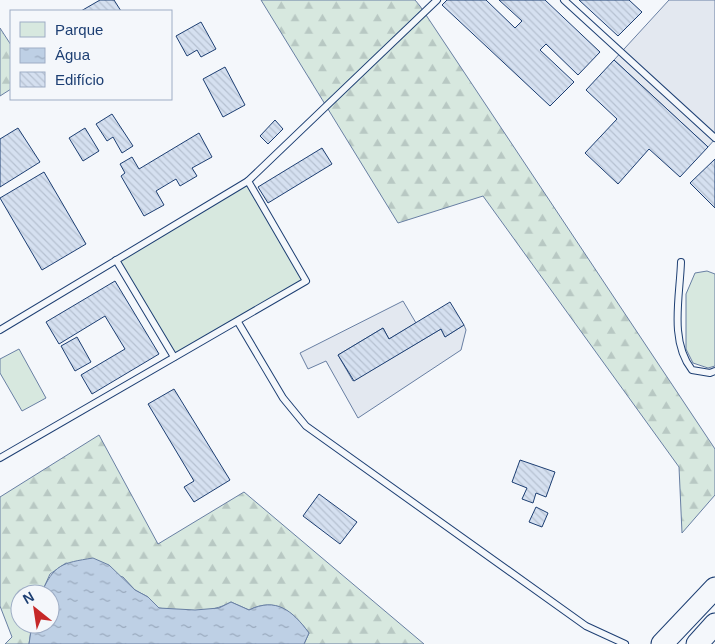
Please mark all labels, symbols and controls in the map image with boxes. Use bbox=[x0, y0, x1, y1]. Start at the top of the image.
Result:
legend bbox=[10, 10, 172, 100]
text: Parque bbox=[55, 21, 103, 38]
text: Água bbox=[55, 46, 91, 63]
text: Edifício bbox=[55, 71, 104, 88]
north arrow bbox=[10, 584, 60, 634]
text: N bbox=[20, 588, 37, 607]

